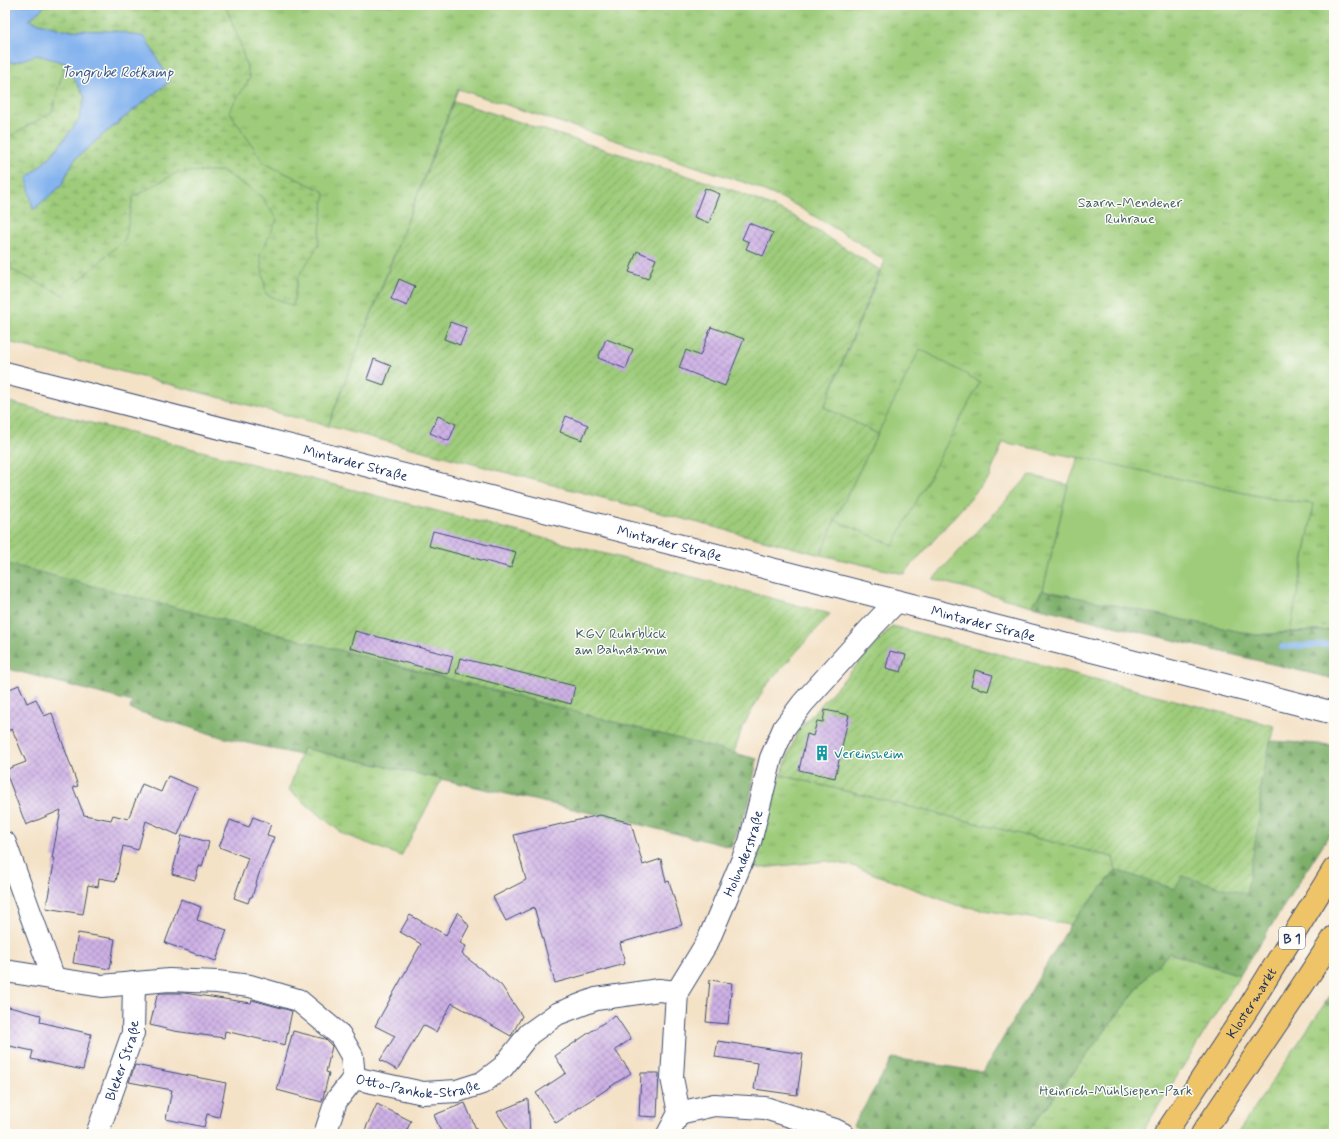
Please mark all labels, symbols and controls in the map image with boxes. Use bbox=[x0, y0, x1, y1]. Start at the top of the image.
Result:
water label: Tongrube Rotkamp bbox=[61, 63, 174, 84]
park label: Saarn-Mendener Ruhraue bbox=[1078, 194, 1182, 228]
street label: Mintarder Straße bbox=[301, 442, 410, 486]
street label: Mintarder Straße bbox=[615, 522, 724, 566]
street label: Mintarder Straße bbox=[929, 602, 1038, 646]
park label: KGV Ruhrblick am Bahndamm bbox=[575, 625, 667, 659]
building icon: Vereinsheim bbox=[813, 744, 831, 762]
place label: Vereinsheim bbox=[834, 745, 904, 763]
street label: Holunderstraße bbox=[720, 808, 768, 900]
road number: B 1 bbox=[1279, 927, 1305, 949]
street label: Klostermarkt bbox=[1223, 964, 1281, 1042]
street label: Bleker Straße bbox=[102, 1020, 143, 1103]
street label: Otto-Pankok-Straße bbox=[354, 1071, 482, 1103]
park label: Heinrich-Mühlsiepen-Park bbox=[1039, 1082, 1193, 1100]

